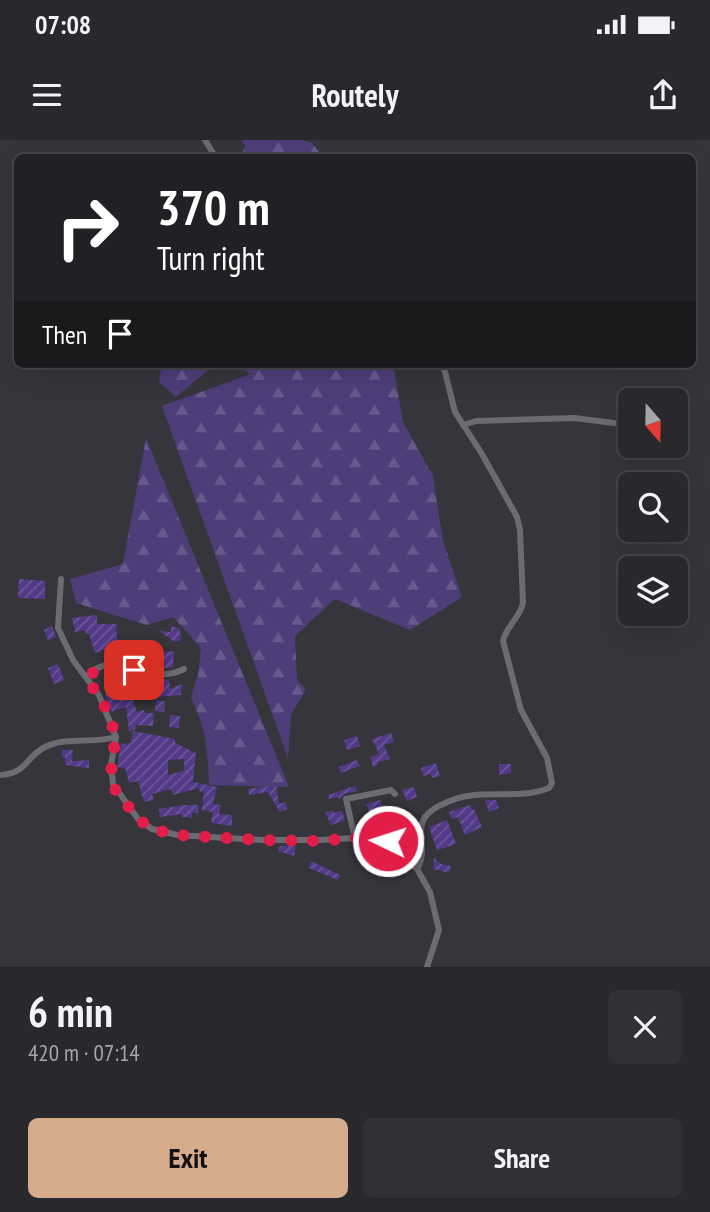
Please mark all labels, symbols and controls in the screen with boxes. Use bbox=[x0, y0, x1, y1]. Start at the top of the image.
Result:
text: 07:08 bbox=[35, 8, 91, 41]
text: Routely bbox=[312, 74, 398, 116]
icon: menu bbox=[28, 76, 66, 114]
icon: share bbox=[644, 76, 682, 114]
text: 370 m bbox=[157, 175, 270, 239]
icon: right bbox=[42, 182, 133, 273]
text: Turn right bbox=[157, 237, 265, 279]
icon: arrive bbox=[101, 315, 139, 353]
text: Then bbox=[42, 318, 87, 351]
north arrow bbox=[618, 388, 688, 458]
map controls bbox=[618, 388, 688, 626]
button: search bbox=[618, 472, 688, 542]
button: layers bbox=[618, 556, 688, 626]
pin bbox=[104, 640, 164, 700]
icon: arrive bbox=[115, 651, 153, 689]
position arrow bbox=[351, 804, 425, 878]
text: 6 min bbox=[28, 984, 113, 1039]
button: close bbox=[608, 990, 682, 1064]
text: 420 m · 07:14 bbox=[28, 1038, 140, 1067]
button: Exit bbox=[28, 1118, 348, 1198]
button: Share bbox=[362, 1118, 682, 1198]

